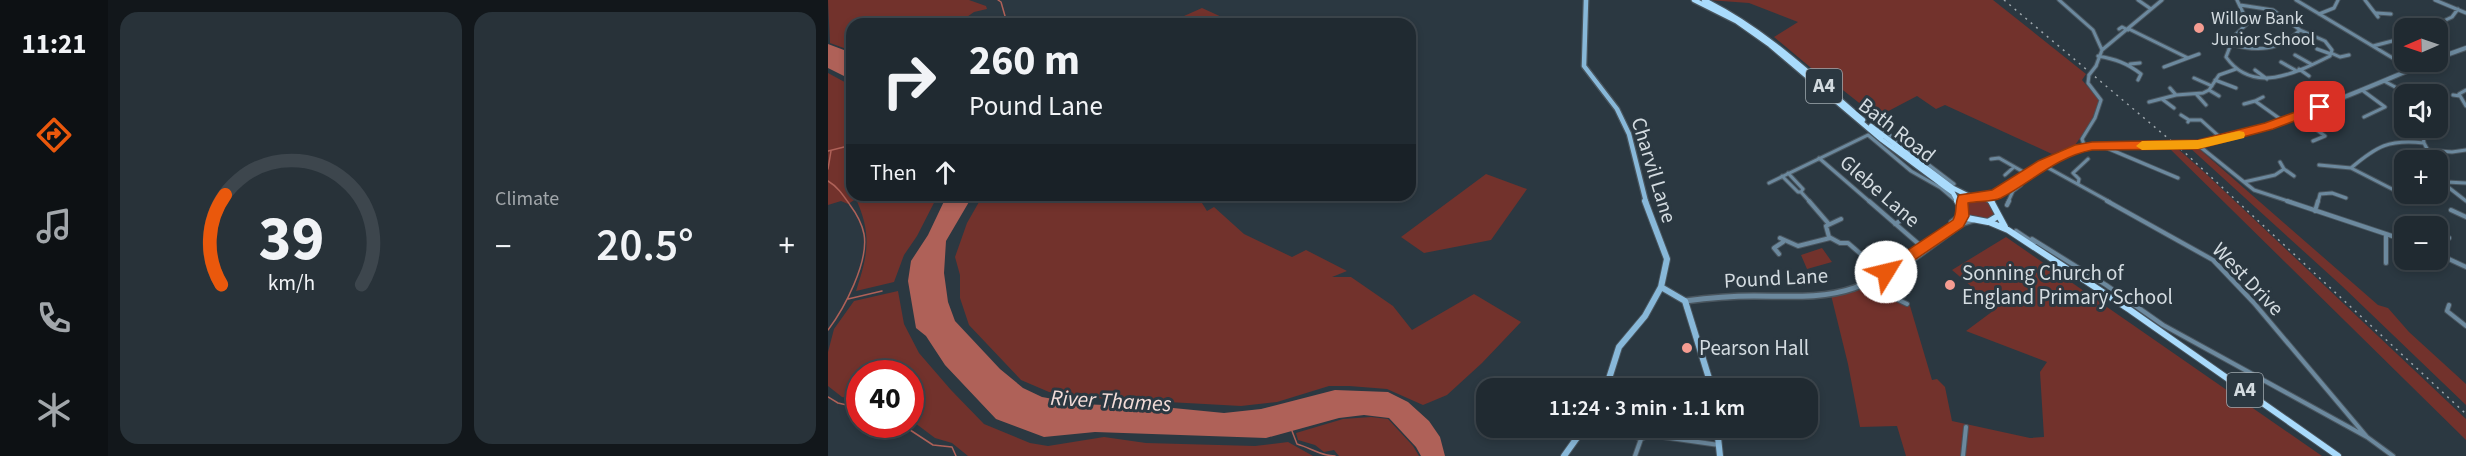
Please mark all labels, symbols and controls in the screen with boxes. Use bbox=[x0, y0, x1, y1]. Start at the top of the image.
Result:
place label: Willow Bank Junior School bbox=[2211, 6, 2315, 52]
north arrow bbox=[2394, 18, 2448, 72]
map controls bbox=[2394, 18, 2448, 270]
marker: Willow Bank Junior School bbox=[2192, 21, 2206, 35]
text: 11:21 bbox=[21, 25, 87, 64]
text: 260 m bbox=[969, 31, 1080, 91]
icon: right bbox=[870, 42, 948, 120]
road number: A4 bbox=[1806, 69, 1842, 103]
pin bbox=[2294, 81, 2345, 132]
button: sound bbox=[2394, 84, 2448, 138]
text: Pound Lane bbox=[969, 87, 1103, 126]
street label: Bath Road bbox=[1852, 90, 1942, 170]
icon: arrive bbox=[2303, 90, 2336, 123]
street label: Charvil Lane bbox=[1624, 113, 1684, 227]
icon: directions bbox=[33, 114, 75, 156]
street label: Glebe Lane bbox=[1833, 148, 1927, 234]
button: + bbox=[2394, 150, 2448, 204]
icon: ahead bbox=[929, 156, 962, 189]
text: Then bbox=[870, 157, 917, 189]
text: Climate bbox=[495, 185, 559, 213]
text: 39 bbox=[258, 195, 324, 284]
icon: music bbox=[33, 205, 75, 247]
text: 20.5° bbox=[596, 214, 694, 278]
button: − bbox=[2394, 216, 2448, 270]
text: − bbox=[495, 223, 511, 270]
text: + bbox=[779, 223, 795, 270]
street label: West Drive bbox=[2205, 235, 2291, 323]
position arrow bbox=[1854, 240, 1918, 304]
place label: Sonning Church of England Primary School bbox=[1962, 258, 2173, 312]
street label: Pound Lane bbox=[1723, 260, 1829, 296]
text: km/h bbox=[267, 268, 315, 299]
marker: Sonning Church of England Primary School bbox=[1943, 278, 1957, 292]
icon: phone bbox=[33, 297, 75, 339]
place label: Pearson Hall bbox=[1699, 333, 1809, 363]
marker: Pearson Hall bbox=[1680, 341, 1694, 355]
speed limit sign: 40 bbox=[846, 360, 924, 438]
road number: A4 bbox=[2227, 373, 2263, 407]
water label: River Thames bbox=[1050, 382, 1172, 420]
icon: climate bbox=[33, 389, 75, 431]
text: 11:24 · 3 min · 1.1 km bbox=[1549, 392, 1745, 424]

